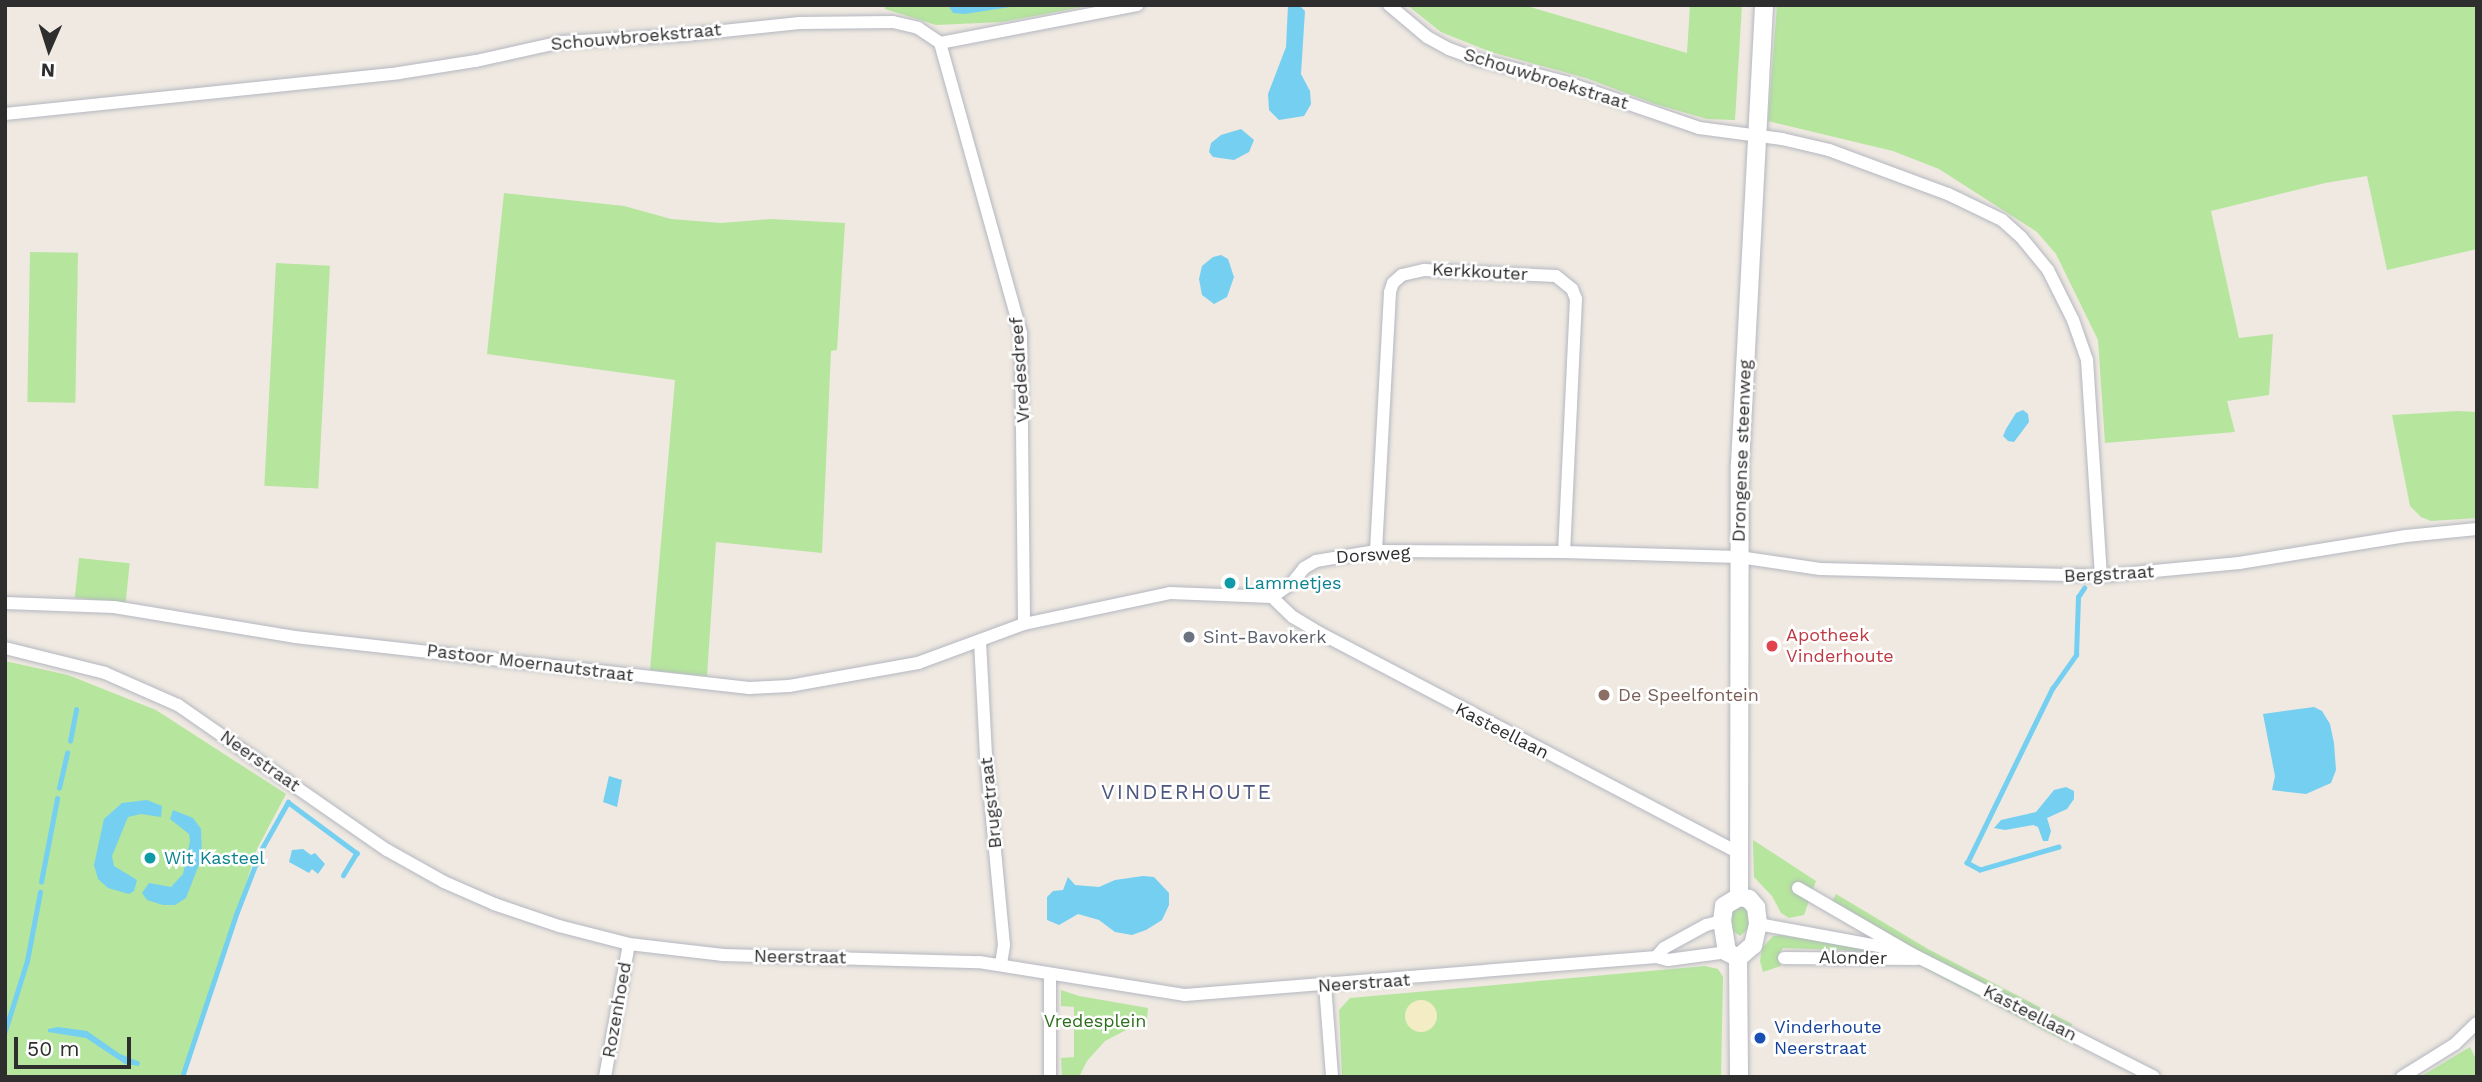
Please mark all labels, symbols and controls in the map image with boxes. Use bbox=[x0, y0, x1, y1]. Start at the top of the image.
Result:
north arrow bbox=[14, 14, 84, 84]
street label: Schouwbroekstraat bbox=[550, 19, 722, 55]
street label: Schouwbroekstraat bbox=[1461, 44, 1631, 114]
text: N bbox=[40, 59, 56, 82]
street label: Kerkkouter bbox=[1431, 259, 1529, 285]
street label: Vredesdreef bbox=[1006, 317, 1034, 423]
street label: Drongense steenweg bbox=[1728, 359, 1756, 543]
street label: Dorsweg bbox=[1335, 542, 1411, 568]
street label: Bergstraat bbox=[2063, 561, 2155, 587]
place label: Lammetjes bbox=[1244, 572, 1342, 594]
marker: Lammetjes bbox=[1222, 575, 1238, 591]
place label: Apotheek Vinderhoute bbox=[1786, 625, 1894, 668]
place label: Sint-Bavokerk bbox=[1203, 626, 1326, 648]
marker: Sint-Bavokerk bbox=[1181, 629, 1197, 645]
marker: Apotheek Vinderhoute bbox=[1764, 638, 1780, 654]
street label: Pastoor Moernautstraat bbox=[425, 640, 635, 686]
place label: De Speelfontein bbox=[1618, 684, 1759, 706]
marker: De Speelfontein bbox=[1596, 687, 1612, 703]
street label: Kasteellaan bbox=[1452, 698, 1552, 764]
street label: Neerstraat bbox=[216, 726, 304, 796]
street label: Brugstraat bbox=[975, 756, 1007, 850]
district label: VINDERHOUTE bbox=[1102, 779, 1272, 805]
place label: Wit Kasteel bbox=[164, 847, 265, 869]
marker: Wit Kasteel bbox=[142, 850, 158, 866]
street label: Neerstraat bbox=[754, 945, 846, 969]
street label: Alonder bbox=[1819, 947, 1887, 969]
street label: Rozenhoed bbox=[598, 960, 636, 1060]
street label: Neerstraat bbox=[1317, 969, 1411, 997]
street label: Kasteellaan bbox=[1980, 980, 2080, 1046]
park label: Vredesplein bbox=[1044, 1010, 1146, 1032]
place label: Vinderhoute Neerstraat bbox=[1774, 1017, 1882, 1060]
scale bar bbox=[18, 1023, 135, 1066]
marker: Vinderhoute Neerstraat bbox=[1752, 1030, 1768, 1046]
text: 50 m bbox=[27, 1036, 79, 1061]

